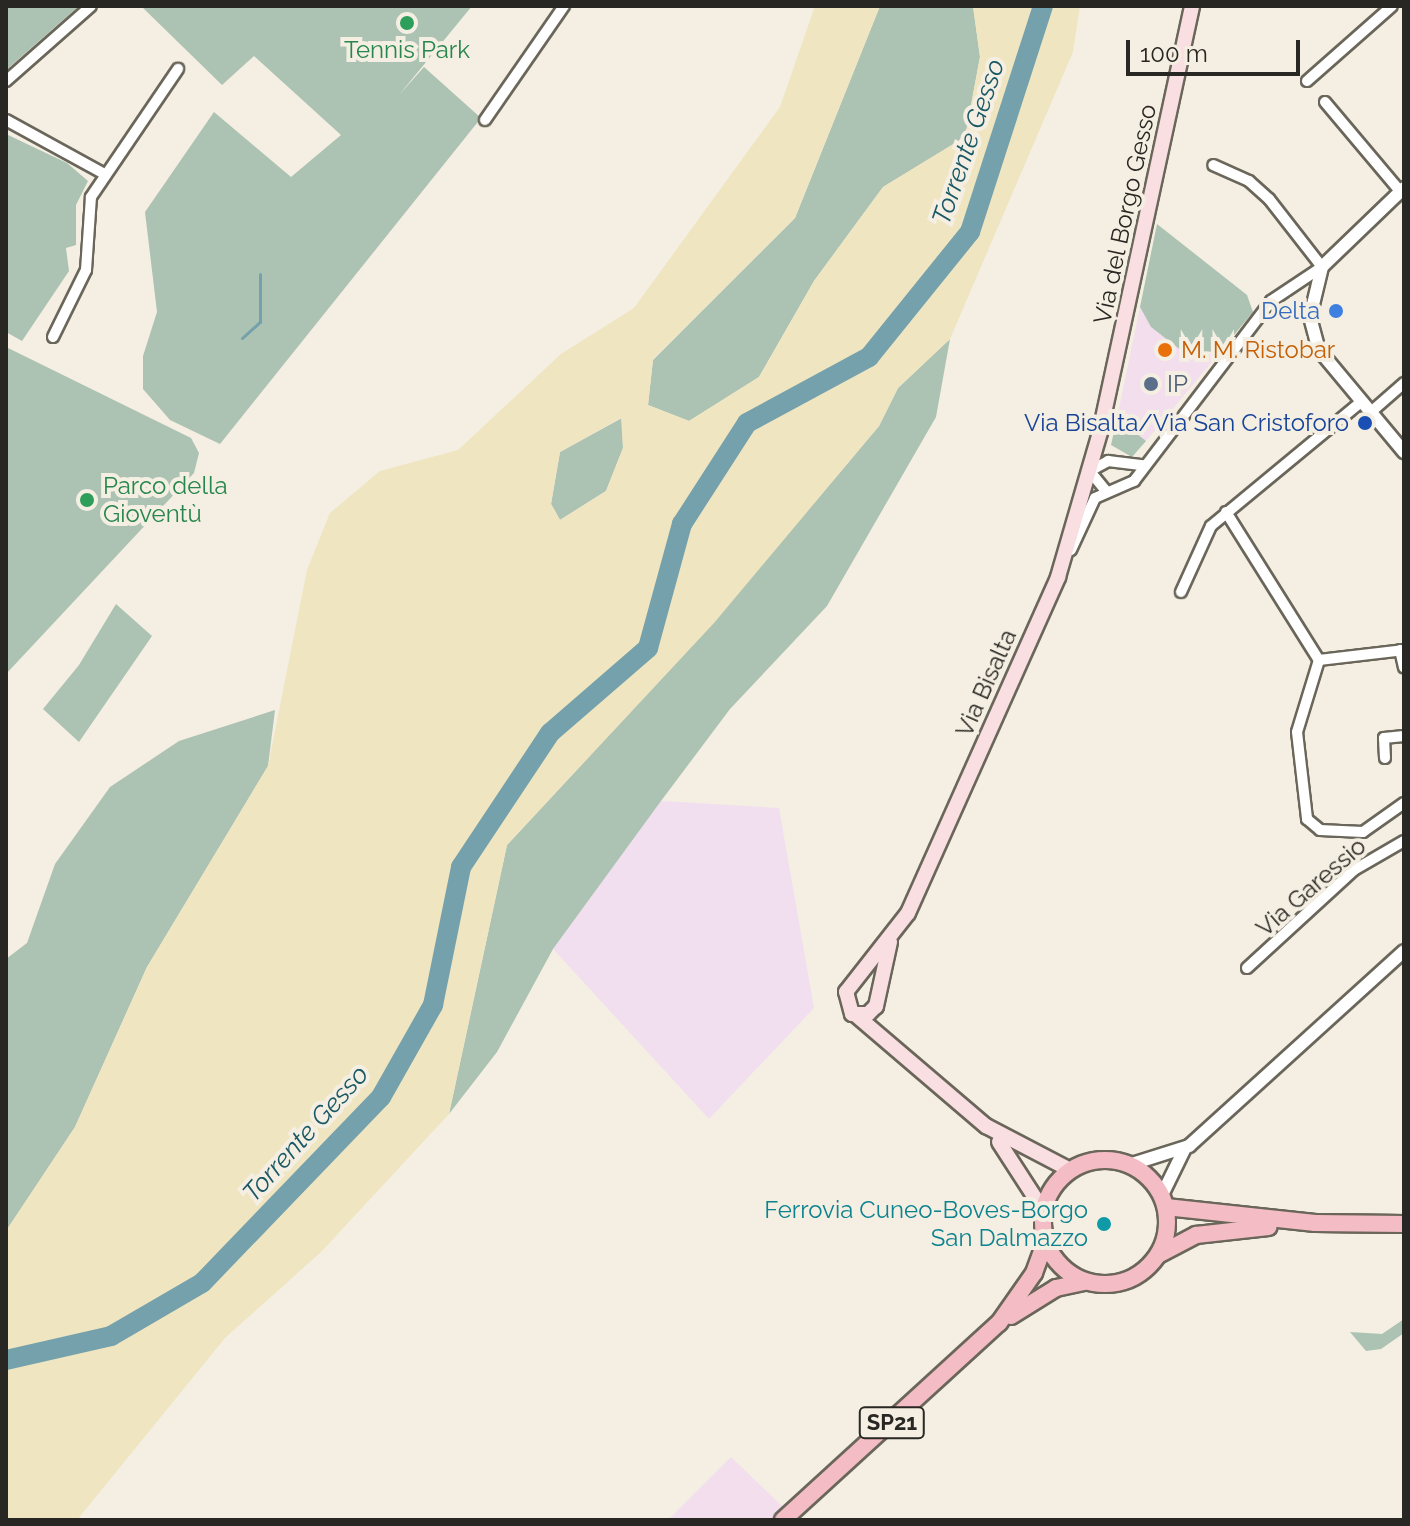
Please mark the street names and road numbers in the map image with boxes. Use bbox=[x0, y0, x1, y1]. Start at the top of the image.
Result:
street label: Via del Borgo Gesso bbox=[1088, 101, 1162, 327]
street label: Via Bisalta bbox=[950, 625, 1022, 741]
street label: Via Garessio bbox=[1250, 832, 1372, 942]
road number: SP21 bbox=[858, 1405, 926, 1441]

